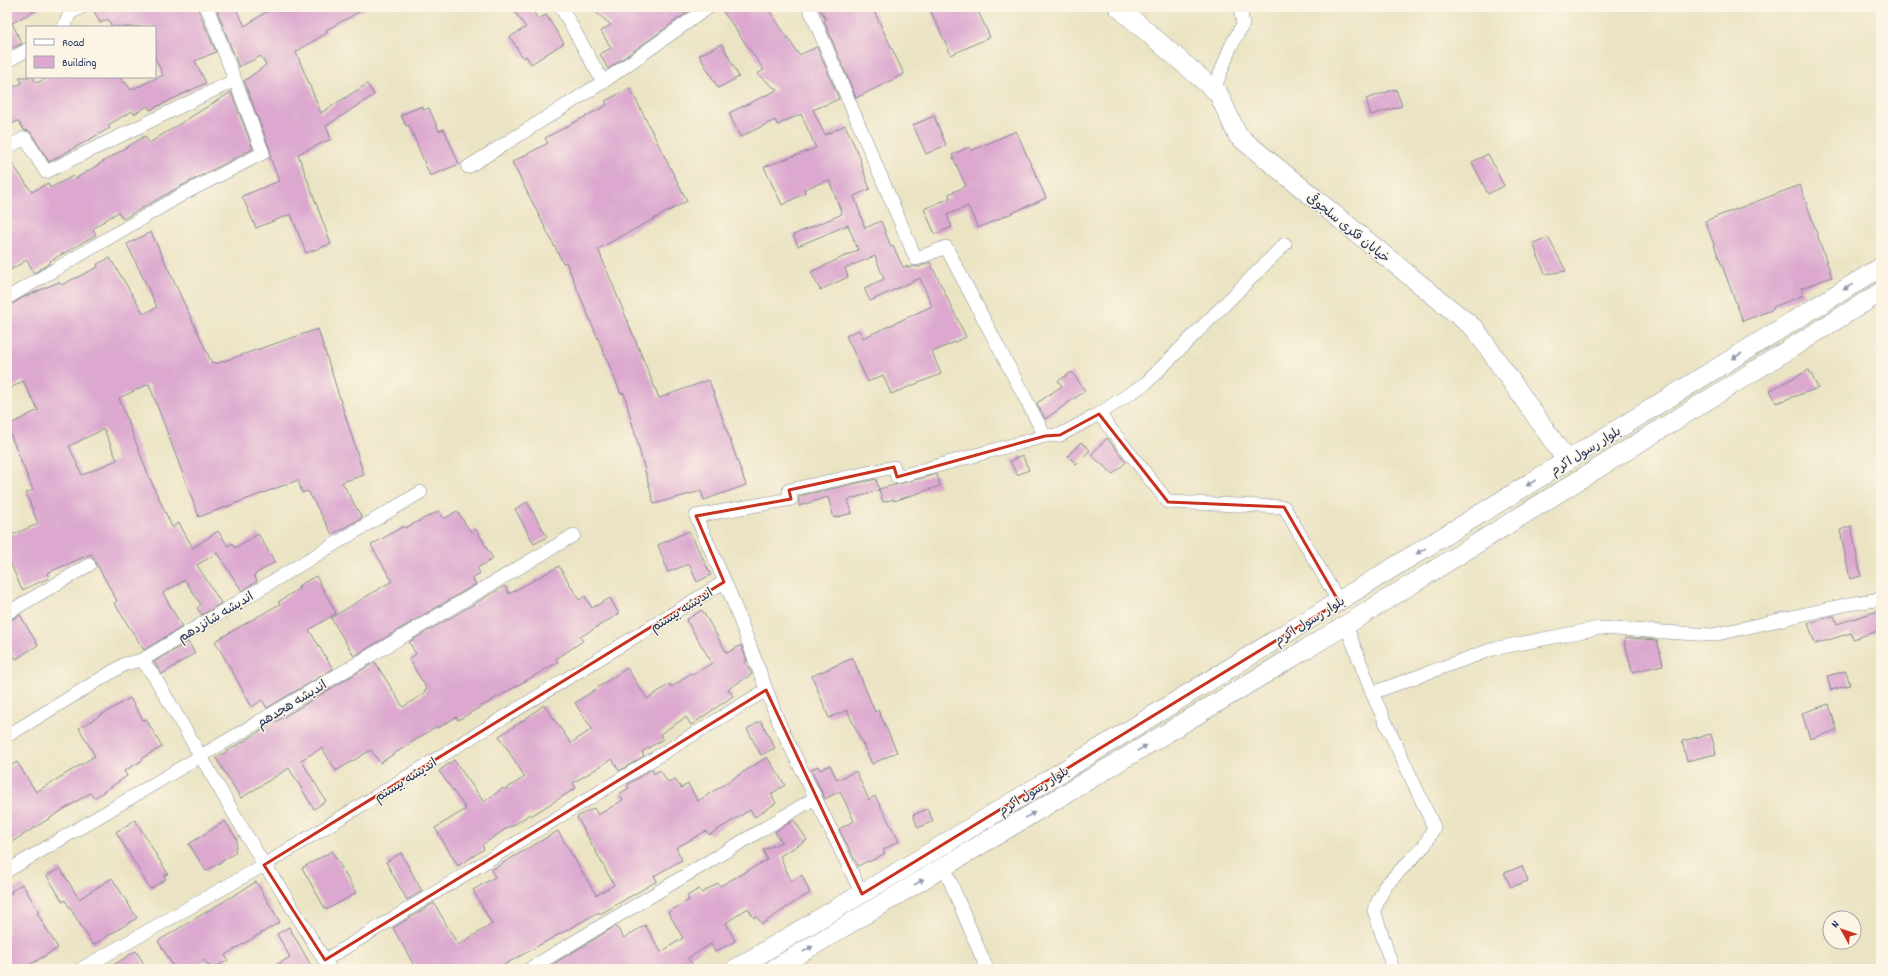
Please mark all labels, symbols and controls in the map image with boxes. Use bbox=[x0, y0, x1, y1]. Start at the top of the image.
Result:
legend bbox=[26, 26, 156, 78]
text: Road bbox=[62, 35, 84, 52]
text: Building bbox=[62, 55, 97, 72]
street label: خیابان فکری سلجوقی bbox=[1302, 189, 1394, 269]
one-way arrow bbox=[1843, 283, 1853, 291]
one-way arrow bbox=[1731, 352, 1743, 359]
street label: بلوار رسول اکرم bbox=[1547, 423, 1625, 481]
one-way arrow bbox=[1526, 479, 1537, 487]
one-way arrow bbox=[1415, 548, 1427, 555]
street label: اندیشه بیستم bbox=[647, 584, 717, 638]
street label: اندیشه شانزدهم bbox=[175, 588, 258, 648]
street label: بلوار رسول اکرم bbox=[1271, 593, 1349, 651]
street label: اندیشه هجدهم bbox=[253, 677, 331, 734]
one-way arrow bbox=[1136, 744, 1148, 751]
street label: اندیشه بیستم bbox=[371, 754, 441, 808]
street label: بلوار رسول اکرم bbox=[995, 763, 1073, 821]
one-way arrow bbox=[1024, 811, 1036, 818]
one-way arrow bbox=[914, 878, 924, 886]
north arrow bbox=[1822, 910, 1862, 950]
text: N bbox=[1828, 917, 1844, 932]
one-way arrow bbox=[802, 946, 814, 953]

